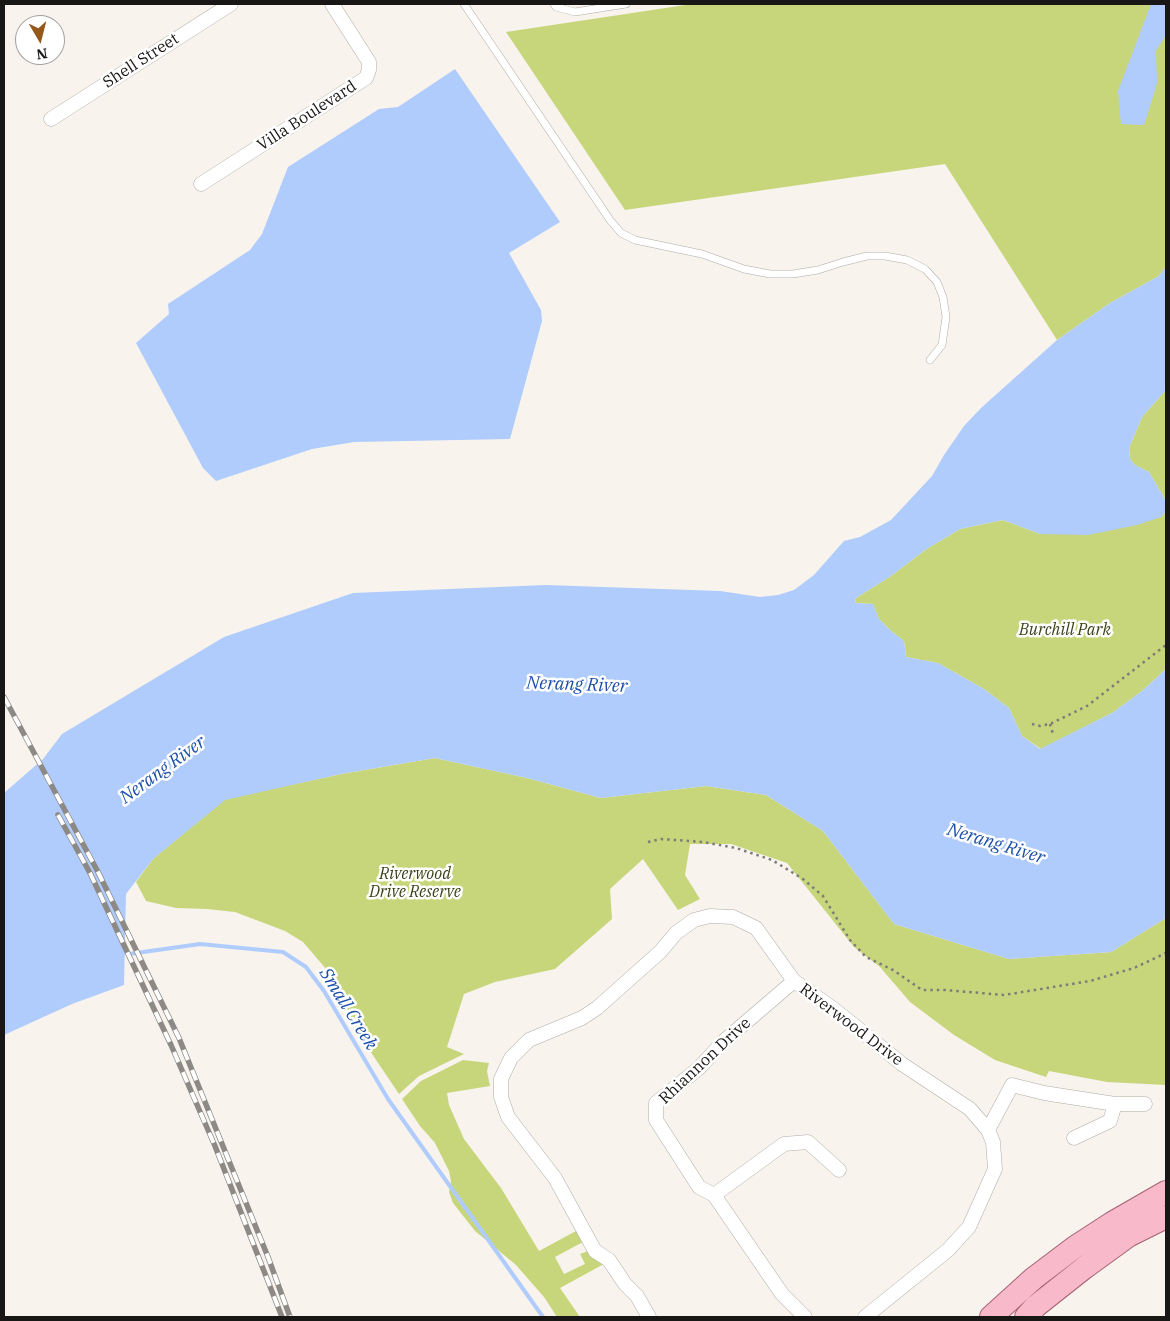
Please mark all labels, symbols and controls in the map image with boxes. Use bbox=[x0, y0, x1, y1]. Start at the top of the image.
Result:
north arrow bbox=[15, 15, 65, 65]
street label: Shell Street bbox=[100, 29, 182, 93]
text: N bbox=[35, 44, 49, 64]
street label: Villa Boulevard bbox=[254, 77, 360, 155]
park label: Burchill Park bbox=[1019, 620, 1111, 640]
water label: Nerang River bbox=[526, 672, 628, 698]
water label: Nerang River bbox=[116, 732, 210, 808]
water label: Nerang River bbox=[944, 819, 1048, 869]
park label: Riverwood Drive Reserve bbox=[369, 864, 461, 902]
water label: Small Creek bbox=[314, 964, 382, 1054]
street label: Riverwood Drive bbox=[795, 980, 907, 1070]
street label: Rhiannon Drive bbox=[655, 1014, 755, 1108]

